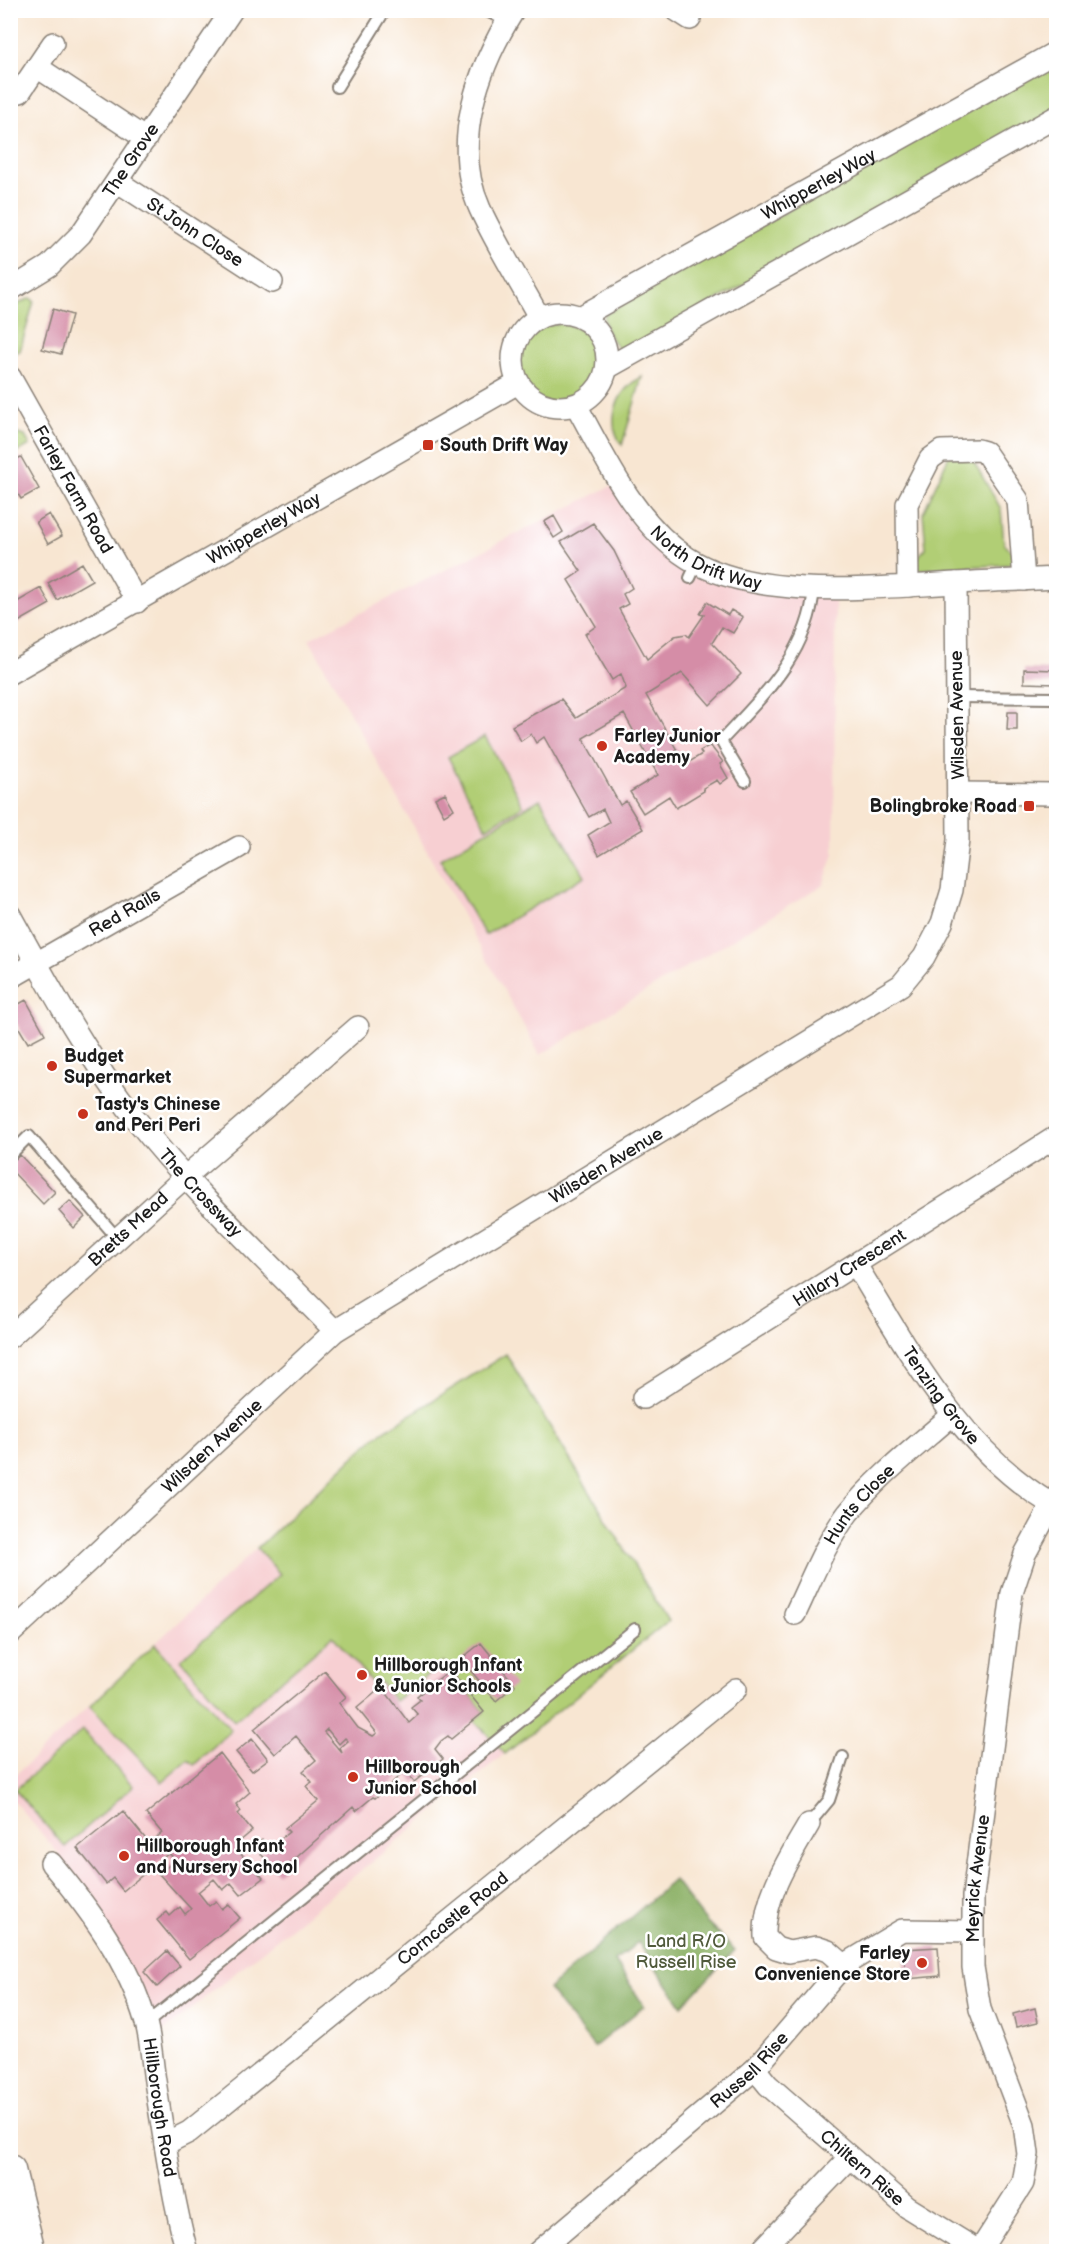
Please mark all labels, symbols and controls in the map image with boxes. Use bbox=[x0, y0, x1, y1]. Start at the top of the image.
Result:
street label: The Grove bbox=[99, 119, 164, 202]
street label: Whipperley Way bbox=[758, 144, 880, 225]
street label: St John Close bbox=[143, 193, 247, 272]
street label: Farley Farm Road bbox=[29, 422, 117, 557]
place label: South Drift Way bbox=[440, 435, 569, 456]
marker: South Drift Way bbox=[421, 438, 435, 452]
street label: Whipperley Way bbox=[203, 488, 325, 569]
street label: North Drift Way bbox=[646, 522, 764, 595]
street label: Wilsden Avenue bbox=[946, 650, 969, 780]
place label: Farley Junior Academy bbox=[613, 726, 721, 768]
marker: Farley Junior Academy bbox=[595, 739, 609, 753]
place label: Bolingbroke Road bbox=[870, 796, 1017, 817]
marker: Bolingbroke Road bbox=[1022, 799, 1036, 813]
street label: Red Rails bbox=[85, 884, 164, 942]
place label: Budget Supermarket bbox=[64, 1046, 171, 1088]
marker: Budget Supermarket bbox=[45, 1059, 59, 1073]
place label: Tasty's Chinese and Peri Peri bbox=[95, 1094, 220, 1136]
marker: Tasty's Chinese and Peri Peri bbox=[76, 1107, 90, 1121]
street label: Wilsden Avenue bbox=[546, 1123, 667, 1208]
street label: The Crossway bbox=[154, 1144, 247, 1242]
street label: Bretts Mead bbox=[84, 1188, 173, 1271]
street label: Hillary Crescent bbox=[789, 1224, 910, 1311]
street label: Tenzing Grove bbox=[898, 1343, 984, 1450]
street label: Wilsden Avenue bbox=[158, 1394, 267, 1498]
street label: Hunts Close bbox=[820, 1460, 900, 1549]
place label: Hillborough Infant & Junior Schools bbox=[374, 1655, 522, 1697]
marker: Hillborough Infant & Junior Schools bbox=[355, 1668, 369, 1682]
place label: Hillborough Junior School bbox=[365, 1757, 477, 1799]
marker: Hillborough Junior School bbox=[346, 1770, 360, 1784]
street label: Meyrick Avenue bbox=[963, 1813, 994, 1943]
place label: Hillborough Infant and Nursery School bbox=[136, 1836, 298, 1878]
marker: Hillborough Infant and Nursery School bbox=[117, 1849, 131, 1863]
street label: Corncastle Road bbox=[393, 1868, 513, 1970]
park label: Land R/O Russell Rise bbox=[636, 1931, 737, 1973]
place label: Farley Convenience Store bbox=[754, 1943, 911, 1985]
marker: Farley Convenience Store bbox=[915, 1956, 929, 1970]
street label: Russell Rise bbox=[706, 2028, 793, 2113]
street label: Hillborough Road bbox=[138, 2036, 180, 2179]
street label: Chiltern Rise bbox=[816, 2126, 908, 2211]

